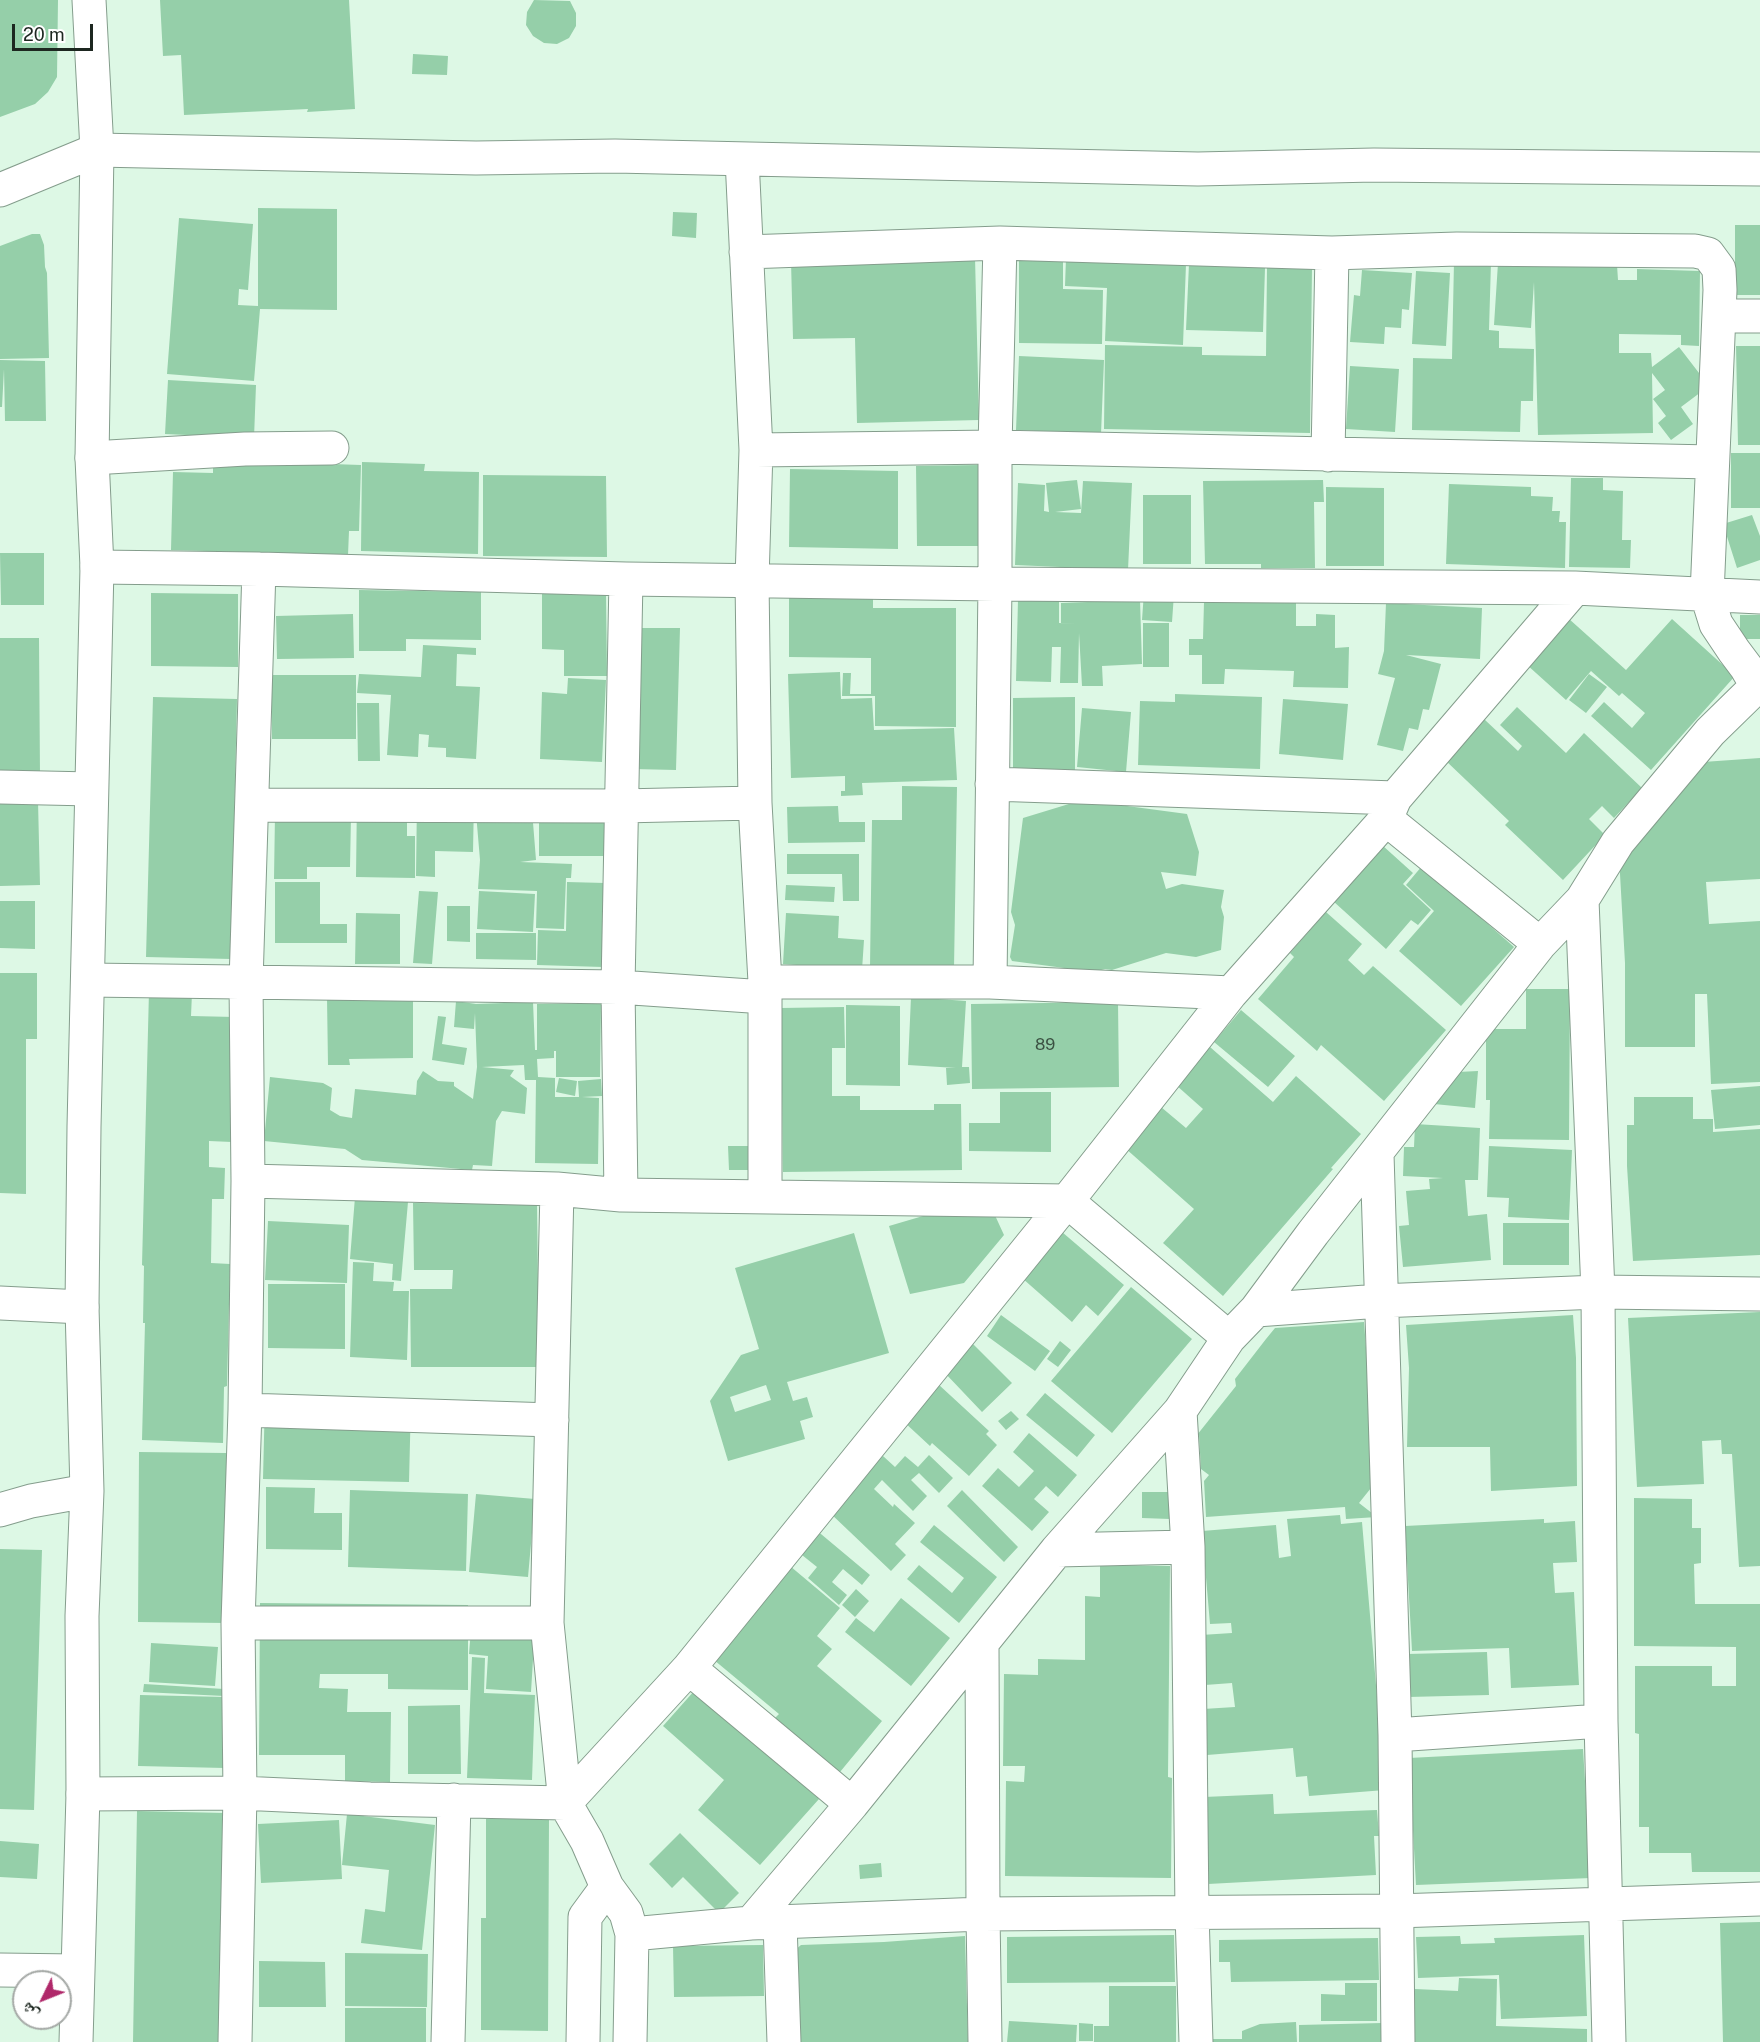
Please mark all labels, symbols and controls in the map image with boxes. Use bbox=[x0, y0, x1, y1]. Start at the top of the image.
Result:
scale bar bbox=[15, 12, 96, 50]
text: 20 m bbox=[23, 24, 65, 45]
house number: 89 bbox=[1035, 1035, 1055, 1055]
north arrow bbox=[12, 1970, 72, 2030]
text: ش bbox=[17, 1999, 43, 2024]

